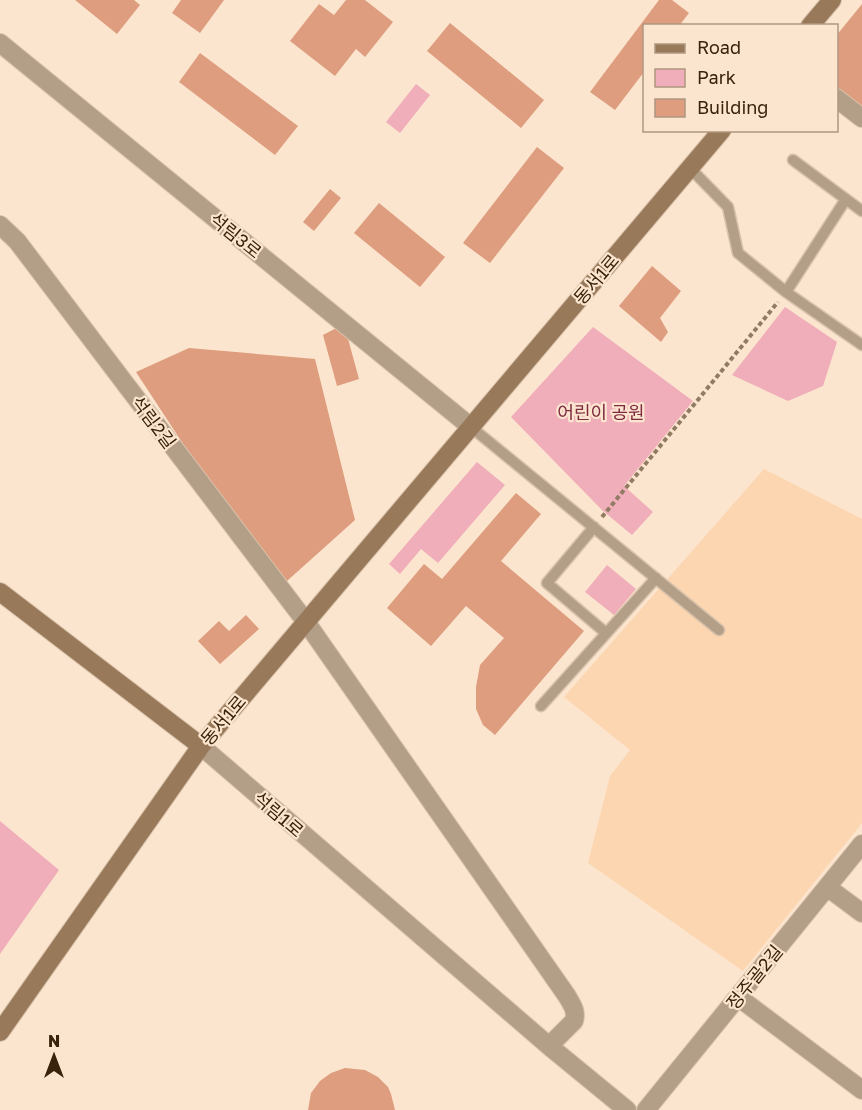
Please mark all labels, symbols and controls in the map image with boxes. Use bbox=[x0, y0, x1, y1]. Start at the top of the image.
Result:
legend bbox=[643, 24, 838, 132]
text: Road bbox=[697, 36, 741, 58]
text: Park bbox=[697, 66, 736, 88]
text: Building bbox=[697, 96, 768, 118]
street label: 석림3로 bbox=[206, 208, 266, 262]
street label: 동서1로 bbox=[569, 250, 623, 308]
street label: 석림2길 bbox=[127, 391, 181, 453]
park label: 어린이 공원 bbox=[557, 401, 645, 423]
street label: 동서1로 bbox=[196, 691, 250, 749]
street label: 석림1로 bbox=[250, 787, 308, 841]
street label: 정주골2길 bbox=[721, 940, 787, 1014]
north arrow bbox=[24, 1026, 84, 1086]
text: N bbox=[48, 1031, 60, 1051]

